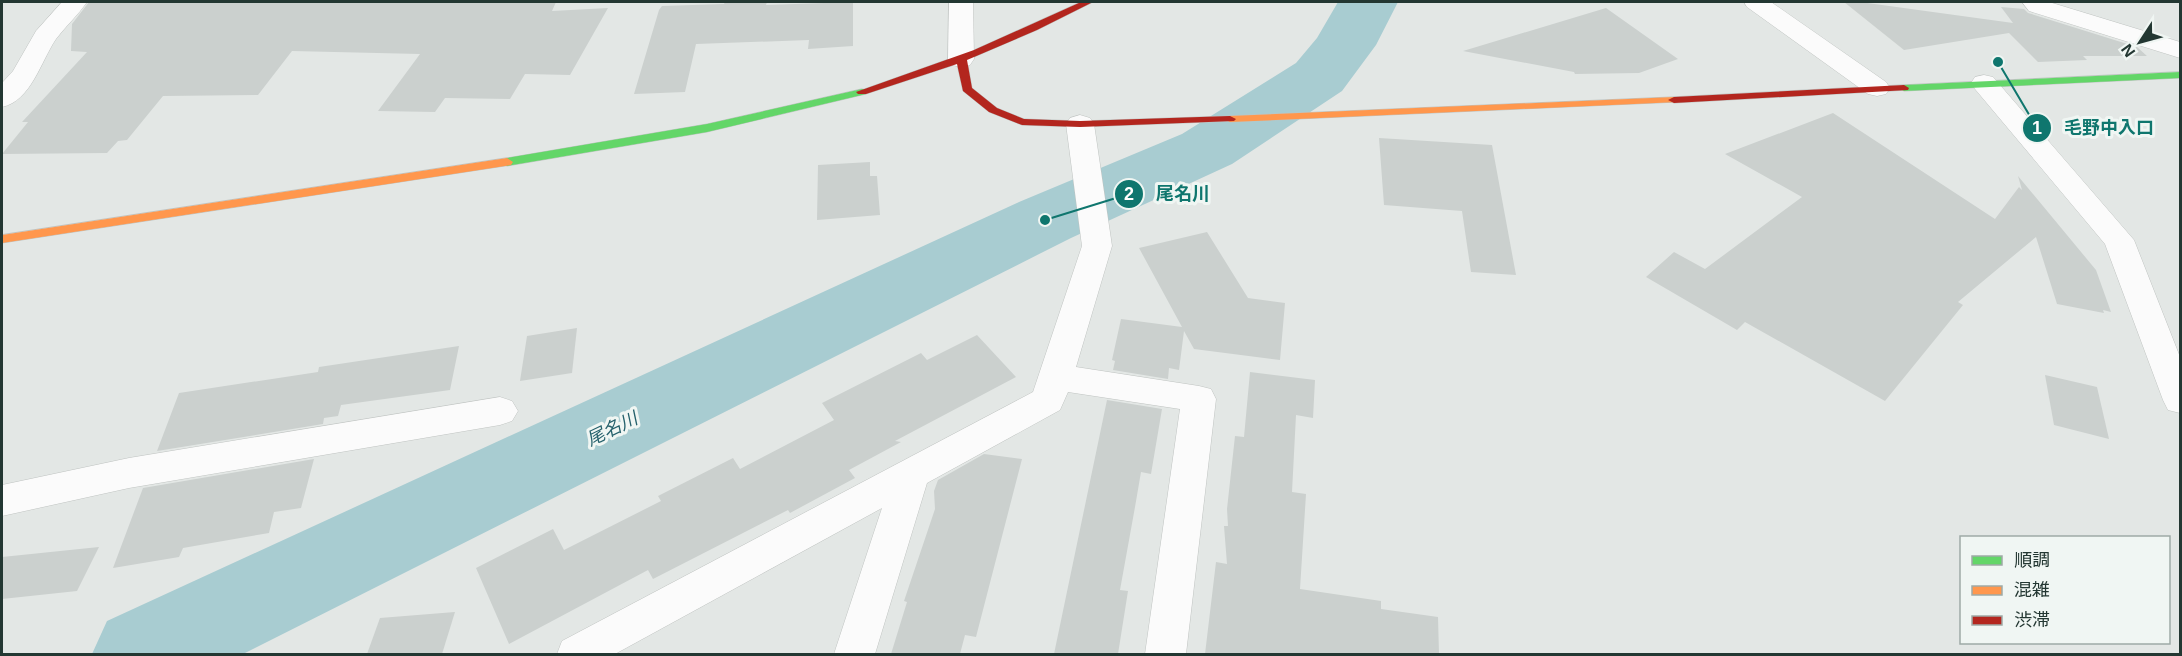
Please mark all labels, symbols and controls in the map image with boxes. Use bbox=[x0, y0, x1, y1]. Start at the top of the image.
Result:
north arrow bbox=[2110, 12, 2170, 72]
text: N bbox=[2118, 41, 2139, 60]
callout: 毛野中入口 bbox=[2022, 110, 2166, 146]
text: 1 bbox=[2032, 118, 2042, 138]
text: 毛野中入口 bbox=[2064, 118, 2154, 138]
callout: 尾名川 bbox=[1114, 176, 1222, 212]
text: 2 bbox=[1124, 184, 1134, 204]
text: 尾名川 bbox=[1156, 184, 1210, 204]
water label: 尾名川 bbox=[583, 407, 642, 450]
legend bbox=[1960, 536, 2170, 644]
text: 順調 bbox=[2014, 550, 2050, 570]
text: 混雑 bbox=[2014, 580, 2050, 600]
text: 渋滞 bbox=[2014, 610, 2050, 630]

